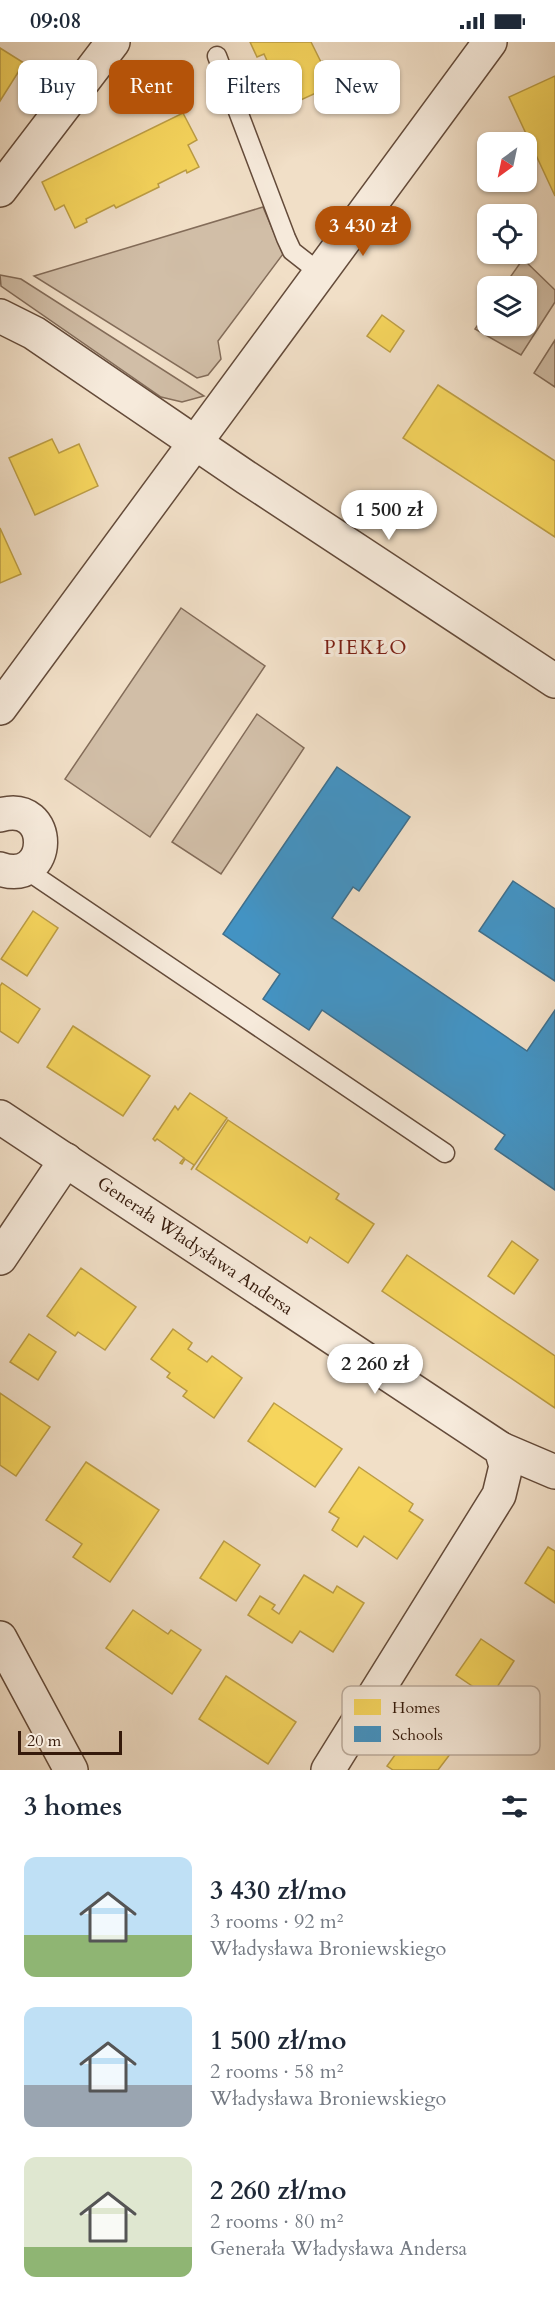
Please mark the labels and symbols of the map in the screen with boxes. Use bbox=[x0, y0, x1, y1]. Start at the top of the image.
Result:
north arrow bbox=[477, 132, 537, 192]
pin: 3 430 zł bbox=[301, 206, 425, 257]
pin: 1 500 zł bbox=[327, 490, 451, 541]
district label: PIEKŁO bbox=[324, 634, 408, 661]
street label: Generała Władysława Andersa bbox=[92, 1171, 298, 1321]
pin: 2 260 zł bbox=[313, 1344, 437, 1395]
legend bbox=[342, 1686, 540, 1755]
text: Homes bbox=[392, 1697, 440, 1719]
text: Schools bbox=[392, 1724, 443, 1746]
scale bar bbox=[18, 1728, 122, 1756]

